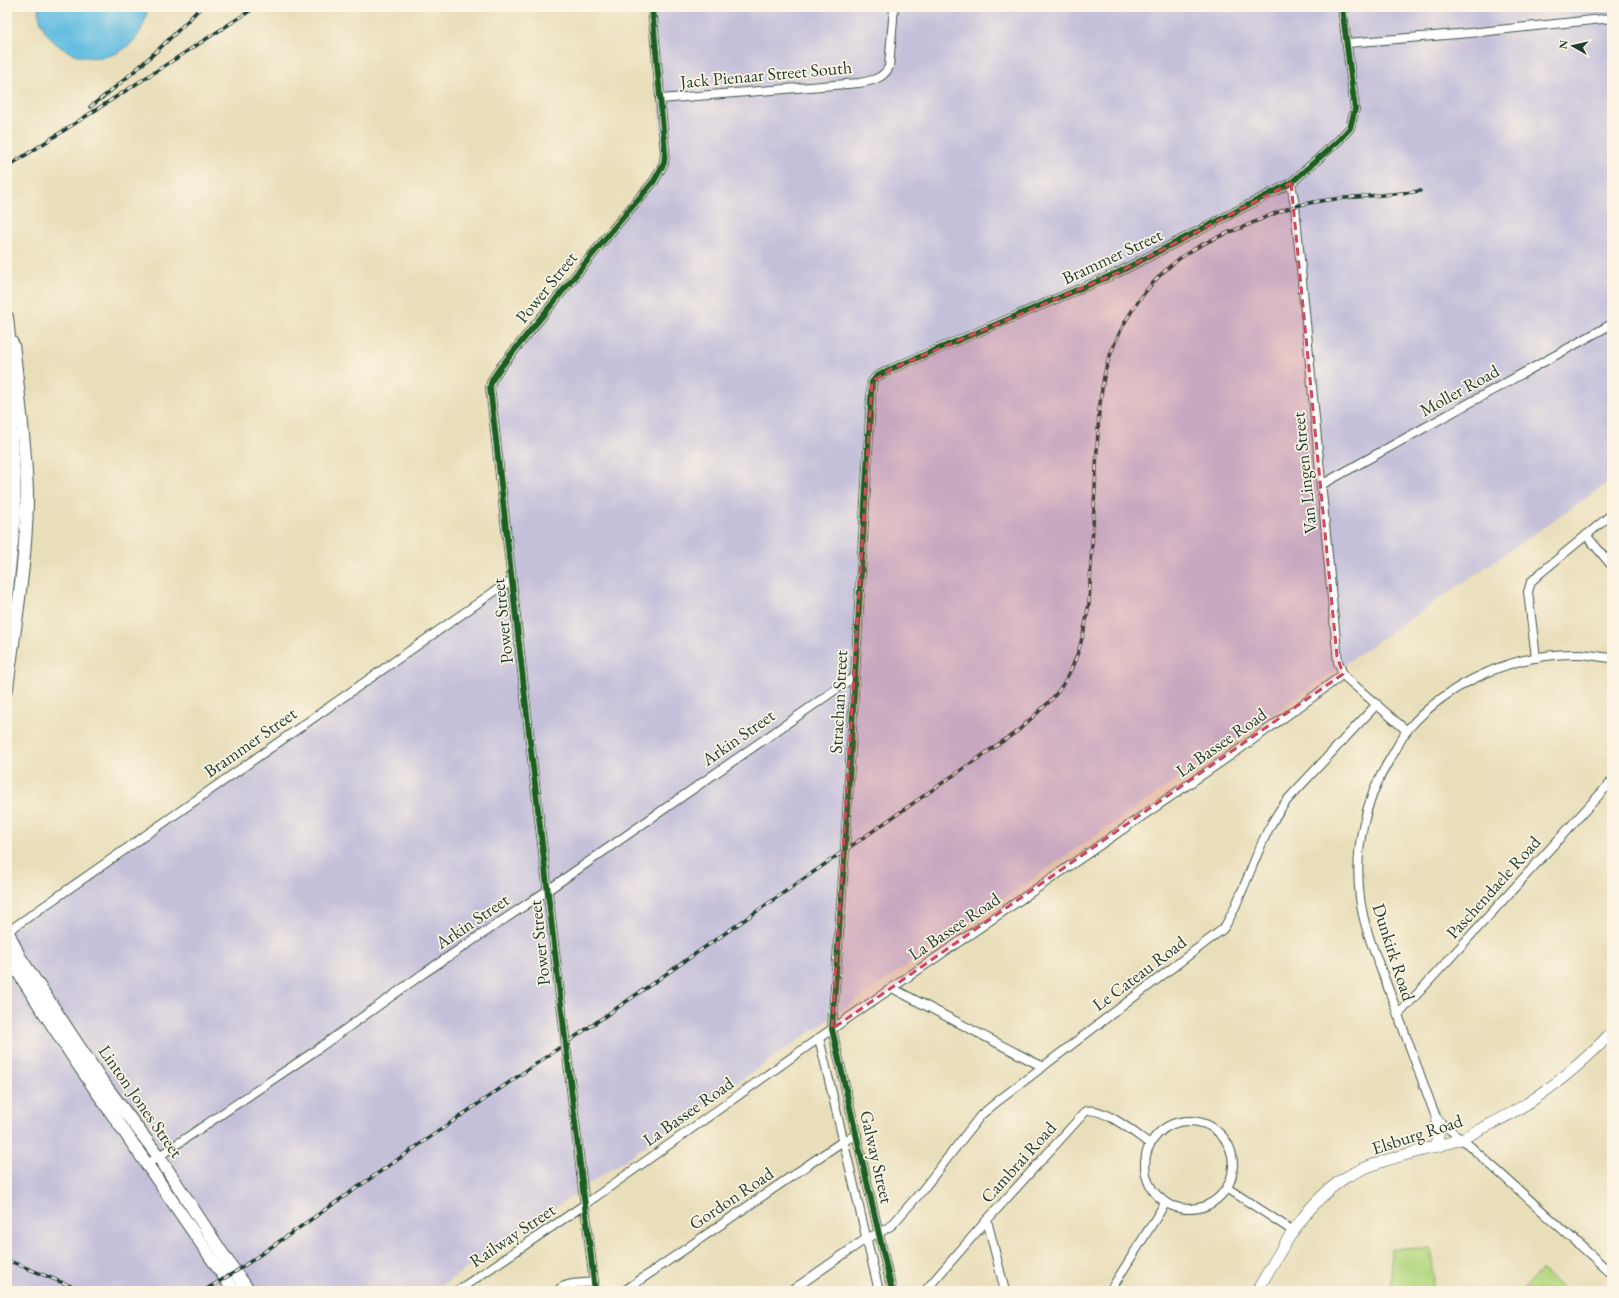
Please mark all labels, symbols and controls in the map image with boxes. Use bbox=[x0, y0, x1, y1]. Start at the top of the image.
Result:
north arrow bbox=[1553, 26, 1593, 66]
text: N bbox=[1556, 39, 1571, 50]
street label: Jack Pienaar Street South bbox=[677, 55, 853, 93]
street label: Brammer Street bbox=[1058, 223, 1166, 289]
street label: Power Street bbox=[510, 246, 582, 328]
street label: Moller Road bbox=[1415, 358, 1504, 421]
street label: Van Lingen Street bbox=[1286, 411, 1322, 535]
street label: Power Street bbox=[486, 577, 518, 665]
street label: Strachan Street bbox=[824, 649, 852, 754]
street label: Brammer Street bbox=[199, 701, 301, 782]
street label: La Bassee Road bbox=[1171, 702, 1272, 782]
street label: Arkin Street bbox=[696, 703, 779, 771]
street label: Paschendaele Road bbox=[1441, 830, 1546, 943]
street label: La Bassee Road bbox=[904, 886, 1005, 965]
street label: Arkin Street bbox=[430, 888, 514, 955]
street label: Power Street bbox=[523, 899, 555, 987]
street label: Dunkirk Road bbox=[1367, 900, 1421, 1004]
street label: Le Cateau Road bbox=[1087, 930, 1191, 1016]
street label: Linton Jones Street bbox=[94, 1040, 189, 1162]
street label: La Bassee Road bbox=[638, 1071, 739, 1151]
street label: Galway Street bbox=[855, 1108, 899, 1206]
street label: Elsburg Road bbox=[1369, 1108, 1466, 1159]
street label: Cambrai Road bbox=[975, 1116, 1061, 1208]
street label: Gordon Road bbox=[684, 1161, 778, 1235]
street label: Railway Street bbox=[465, 1198, 560, 1272]

